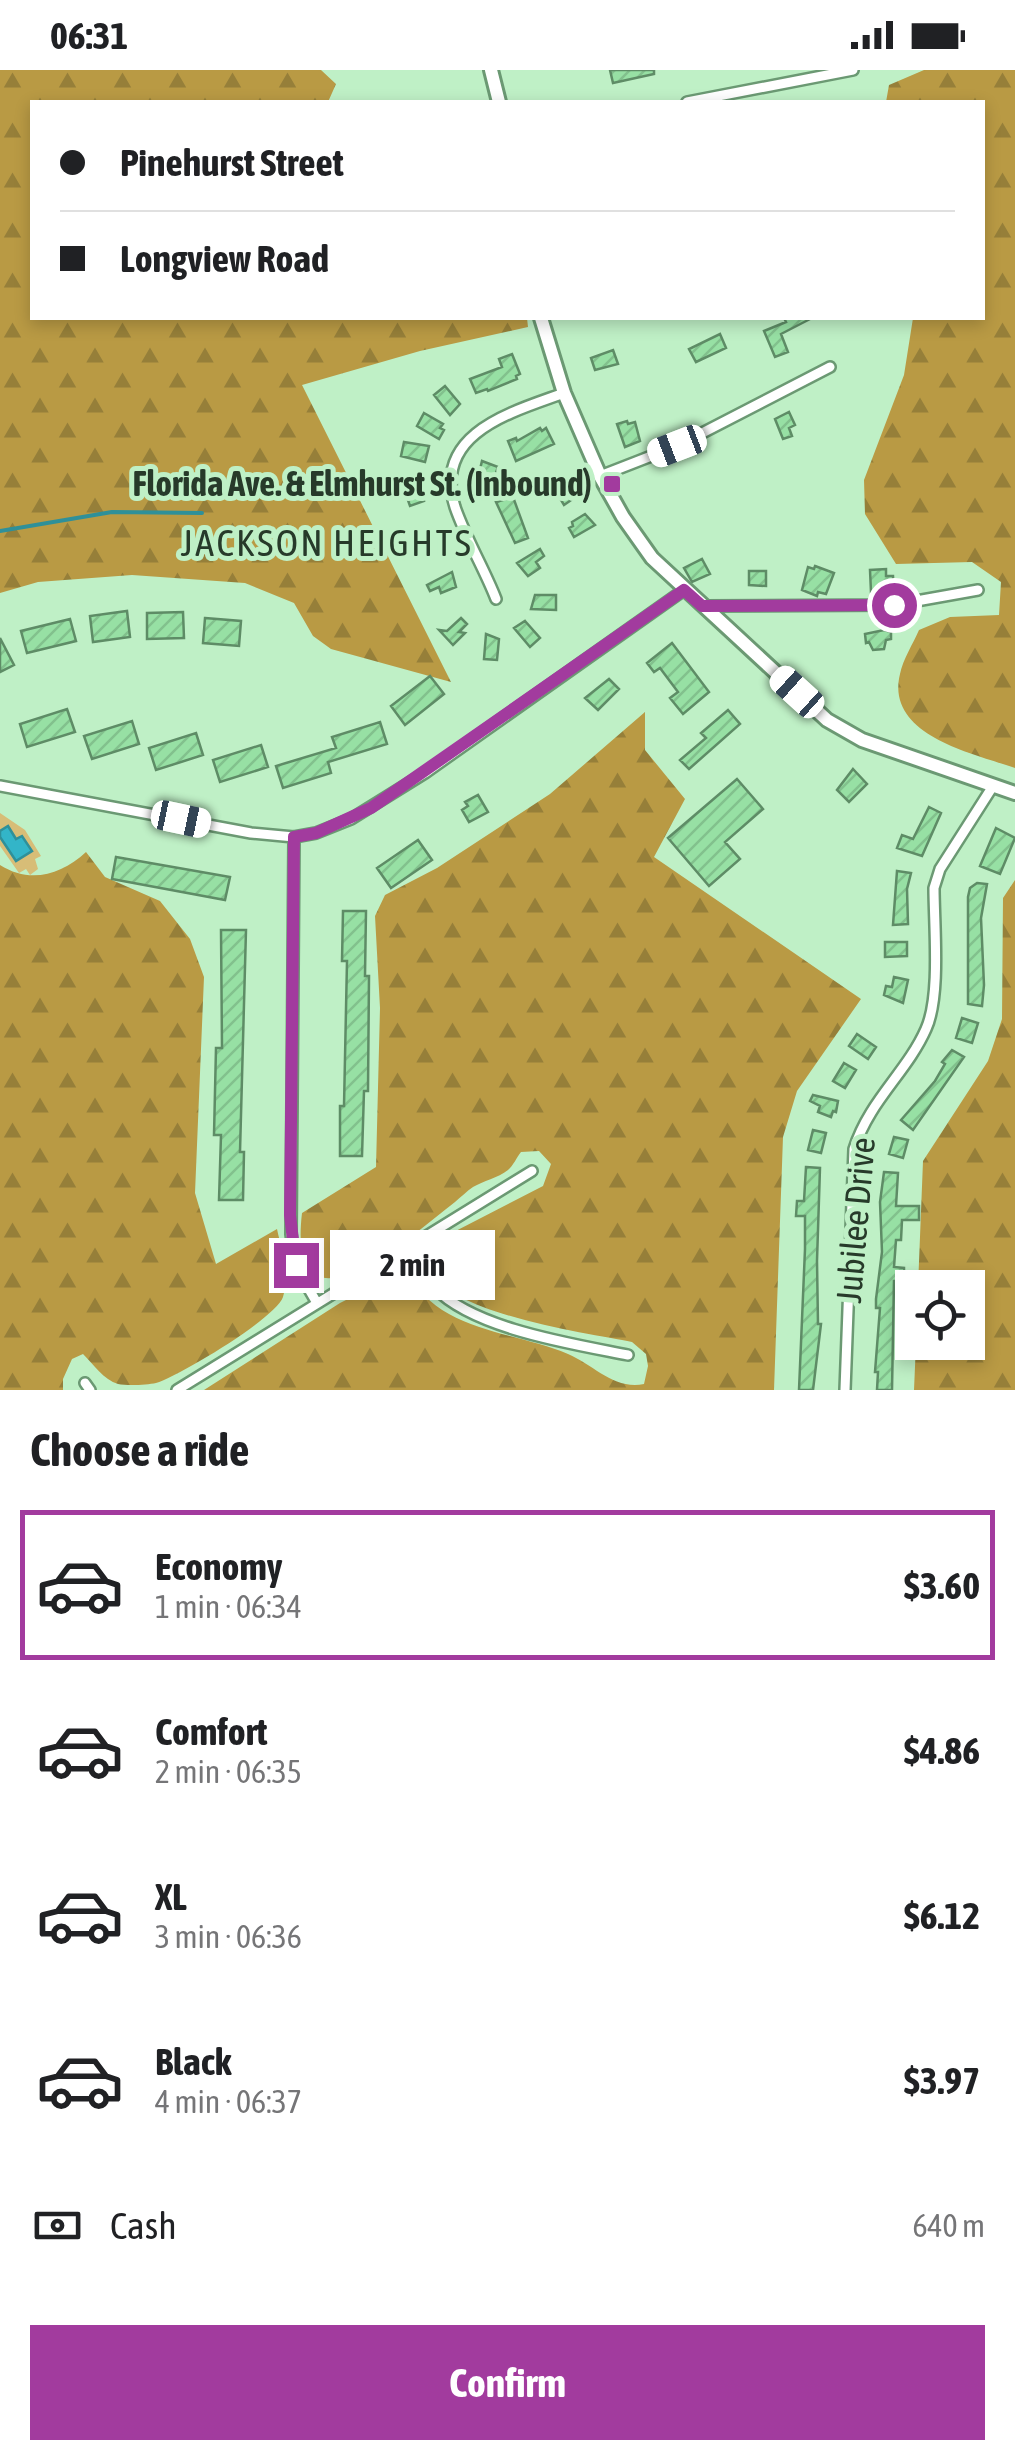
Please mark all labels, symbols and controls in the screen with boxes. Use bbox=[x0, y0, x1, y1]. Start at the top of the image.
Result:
text: 06:31 bbox=[50, 14, 128, 57]
text: Pinehurst Street bbox=[120, 141, 344, 184]
text: Longview Road bbox=[120, 237, 329, 280]
car bbox=[644, 421, 710, 471]
place label: Florida Ave. & Elmhurst St. (Inbound) bbox=[133, 463, 592, 503]
marker: Florida Ave. & Elmhurst St. (Inbound) bbox=[601, 473, 623, 495]
district label: JACKSON HEIGHTS bbox=[181, 521, 473, 564]
route start bbox=[872, 583, 917, 628]
car bbox=[765, 661, 829, 723]
car bbox=[149, 798, 213, 840]
street label: Jubilee Drive bbox=[828, 1135, 882, 1304]
callout: 2 min bbox=[331, 1230, 496, 1300]
route end bbox=[274, 1243, 319, 1288]
text: 2 min bbox=[380, 1246, 445, 1283]
map controls bbox=[895, 1270, 985, 1360]
button: locate bbox=[895, 1270, 985, 1360]
text: Choose a ride bbox=[30, 1424, 249, 1476]
icon: car bbox=[35, 1540, 125, 1630]
text: Economy bbox=[155, 1545, 282, 1588]
text: $3.60 bbox=[904, 1564, 980, 1607]
text: 1 min · 06:34 bbox=[155, 1588, 302, 1625]
icon: car bbox=[35, 1705, 125, 1795]
text: Comfort bbox=[155, 1710, 267, 1753]
text: $4.86 bbox=[904, 1729, 980, 1772]
text: 2 min · 06:35 bbox=[155, 1753, 302, 1790]
icon: car bbox=[35, 1870, 125, 1960]
text: XL bbox=[155, 1875, 187, 1918]
text: $6.12 bbox=[904, 1894, 980, 1937]
text: 3 min · 06:36 bbox=[155, 1918, 302, 1955]
icon: car bbox=[35, 2035, 125, 2125]
text: Black bbox=[155, 2040, 232, 2083]
text: $3.97 bbox=[904, 2059, 980, 2102]
text: 4 min · 06:37 bbox=[155, 2083, 302, 2120]
icon: cash bbox=[30, 2198, 85, 2253]
text: Cash bbox=[110, 2204, 177, 2247]
text: 640 m bbox=[912, 2207, 985, 2244]
button: Confirm bbox=[30, 2325, 985, 2440]

